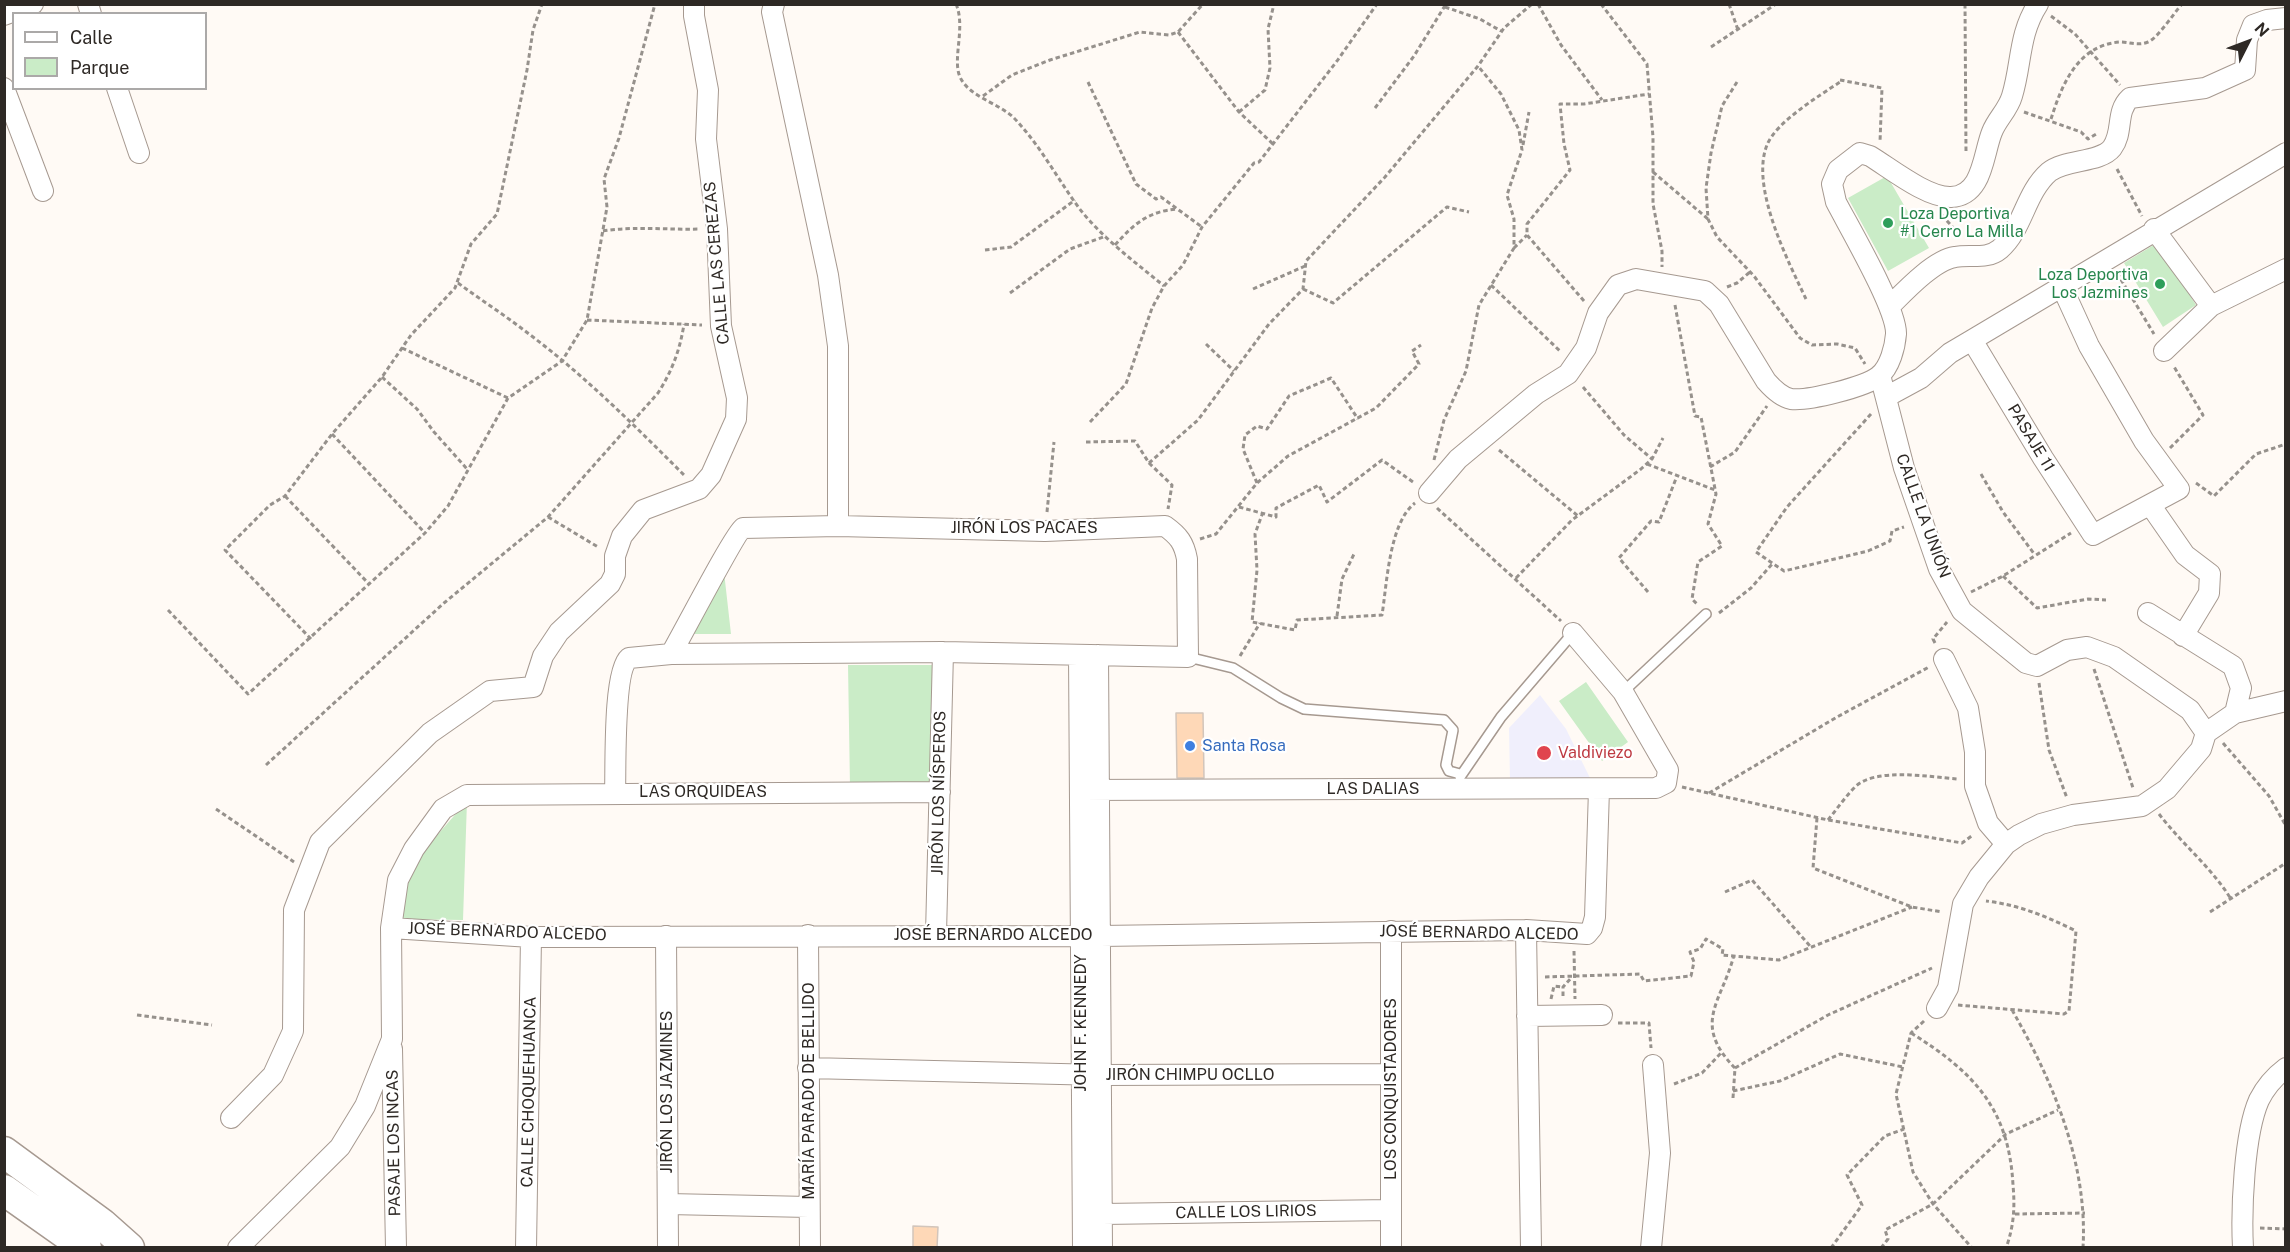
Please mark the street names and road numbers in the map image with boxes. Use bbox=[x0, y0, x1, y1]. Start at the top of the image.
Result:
street label: CALLE LAS CEREZAS bbox=[700, 181, 734, 345]
street label: PASAJE 11 bbox=[2003, 401, 2059, 475]
street label: CALLE LA UNIÓN bbox=[1892, 451, 1954, 581]
street label: JIRÓN LOS PACAES bbox=[950, 518, 1098, 538]
street label: JIRÓN LOS NÍSPEROS bbox=[928, 710, 950, 876]
street label: LAS DALIAS bbox=[1327, 779, 1419, 799]
street label: LAS ORQUIDEAS bbox=[639, 782, 767, 802]
street label: JOSÉ BERNARDO ALCEDO bbox=[407, 919, 607, 945]
street label: JOSÉ BERNARDO ALCEDO bbox=[1379, 922, 1579, 944]
street label: JOSÉ BERNARDO ALCEDO bbox=[893, 925, 1093, 945]
street label: JOHN F. KENNEDY bbox=[1071, 954, 1091, 1092]
street label: MARÍA PARADO DE BELLIDO bbox=[799, 982, 819, 1200]
street label: CALLE CHOQUEHUANCA bbox=[518, 996, 540, 1188]
street label: LOS CONQUISTADORES bbox=[1381, 998, 1401, 1180]
street label: JIRÓN LOS JAZMINES bbox=[657, 1010, 677, 1174]
street label: JIRÓN CHIMPU OCLLO bbox=[1106, 1065, 1274, 1085]
street label: PASAJE LOS INCAS bbox=[383, 1069, 405, 1217]
street label: CALLE LOS LIRIOS bbox=[1175, 1201, 1317, 1223]

